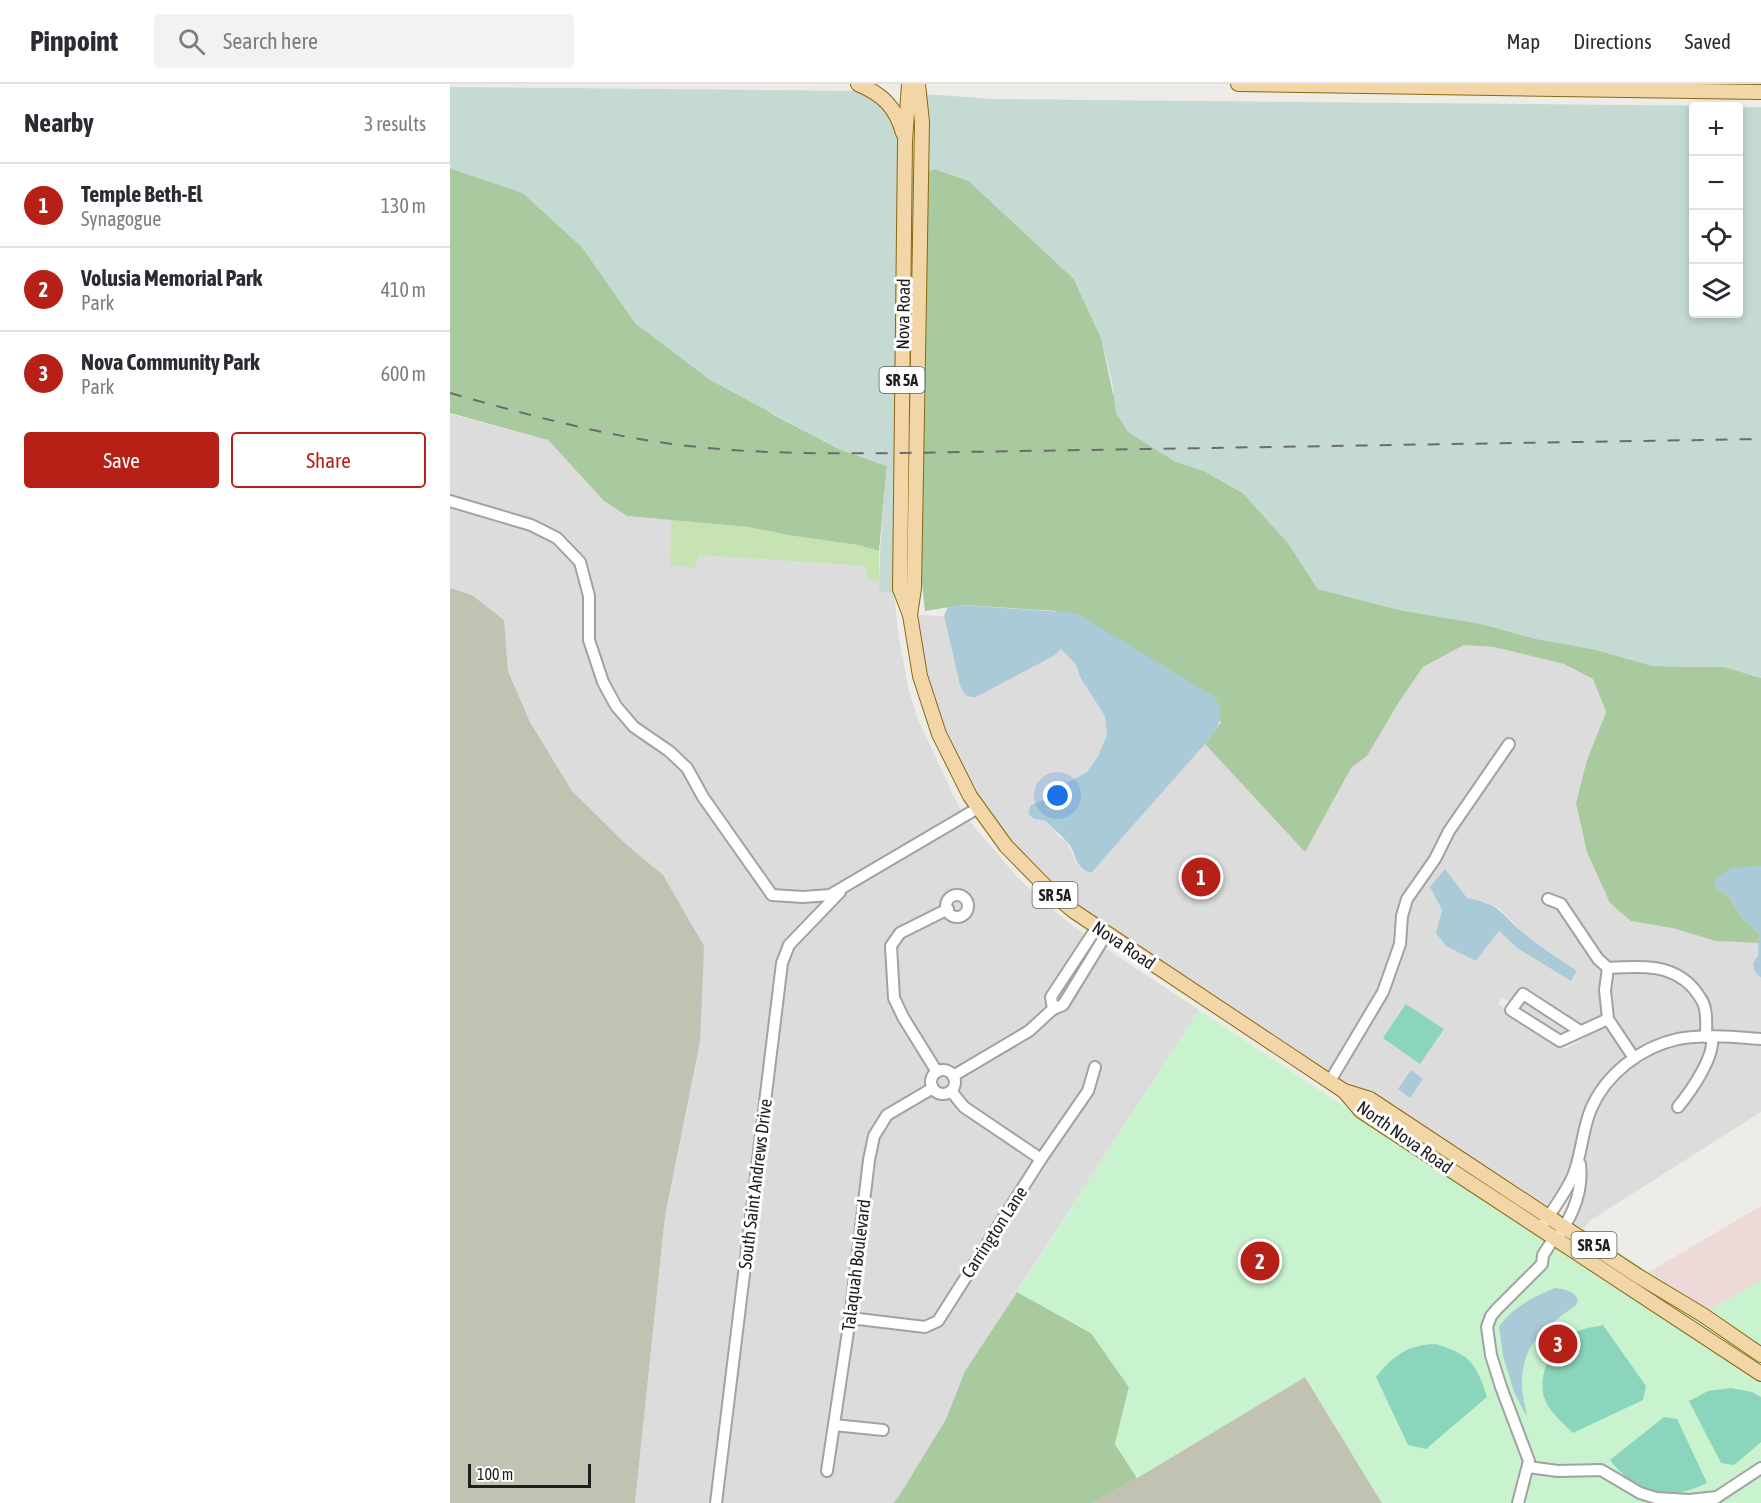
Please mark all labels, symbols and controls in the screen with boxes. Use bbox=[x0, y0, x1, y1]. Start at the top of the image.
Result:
search box bbox=[154, 14, 574, 68]
text: Pinpoint bbox=[30, 25, 118, 57]
icon: search bbox=[175, 25, 208, 58]
text: Search here bbox=[223, 28, 318, 54]
text: Map bbox=[1506, 29, 1540, 53]
text: Directions bbox=[1573, 29, 1652, 53]
text: Saved bbox=[1685, 29, 1731, 53]
map controls bbox=[1689, 102, 1743, 318]
button: + bbox=[1689, 102, 1743, 156]
text: Nearby bbox=[24, 108, 94, 138]
text: 3 results bbox=[364, 112, 426, 135]
button: − bbox=[1689, 156, 1743, 210]
text: Temple Beth-El bbox=[81, 181, 202, 207]
text: 1 bbox=[39, 194, 48, 217]
text: 130 m bbox=[381, 194, 426, 217]
text: Synagogue bbox=[81, 207, 161, 230]
button: locate bbox=[1689, 210, 1743, 264]
button: layers bbox=[1689, 264, 1743, 318]
text: Volusia Memorial Park bbox=[81, 265, 262, 291]
text: 2 bbox=[39, 278, 48, 301]
text: 410 m bbox=[381, 278, 426, 301]
street label: Nova Road bbox=[892, 278, 914, 350]
text: Park bbox=[81, 291, 114, 314]
text: Nova Community Park bbox=[81, 349, 260, 375]
text: 3 bbox=[39, 362, 48, 385]
text: 600 m bbox=[381, 362, 426, 385]
road number: SR 5A bbox=[880, 367, 924, 393]
text: Park bbox=[81, 375, 114, 398]
button: Save bbox=[24, 432, 219, 488]
button: Share bbox=[231, 432, 426, 488]
your location bbox=[1043, 781, 1072, 810]
pin: 1 bbox=[1182, 854, 1221, 900]
road number: SR 5A bbox=[1032, 882, 1078, 908]
street label: Nova Road bbox=[1089, 916, 1159, 974]
street label: North Nova Road bbox=[1353, 1096, 1457, 1178]
street label: South Saint Andrews Drive bbox=[734, 1098, 776, 1270]
street label: Carrington Lane bbox=[957, 1182, 1031, 1282]
street label: Talaquah Boulevard bbox=[837, 1198, 875, 1332]
road number: SR 5A bbox=[1572, 1232, 1616, 1258]
pin: 2 bbox=[1240, 1238, 1280, 1284]
pin: 3 bbox=[1538, 1322, 1578, 1366]
scale bar bbox=[468, 1461, 591, 1488]
text: 100 m bbox=[477, 1465, 513, 1483]

